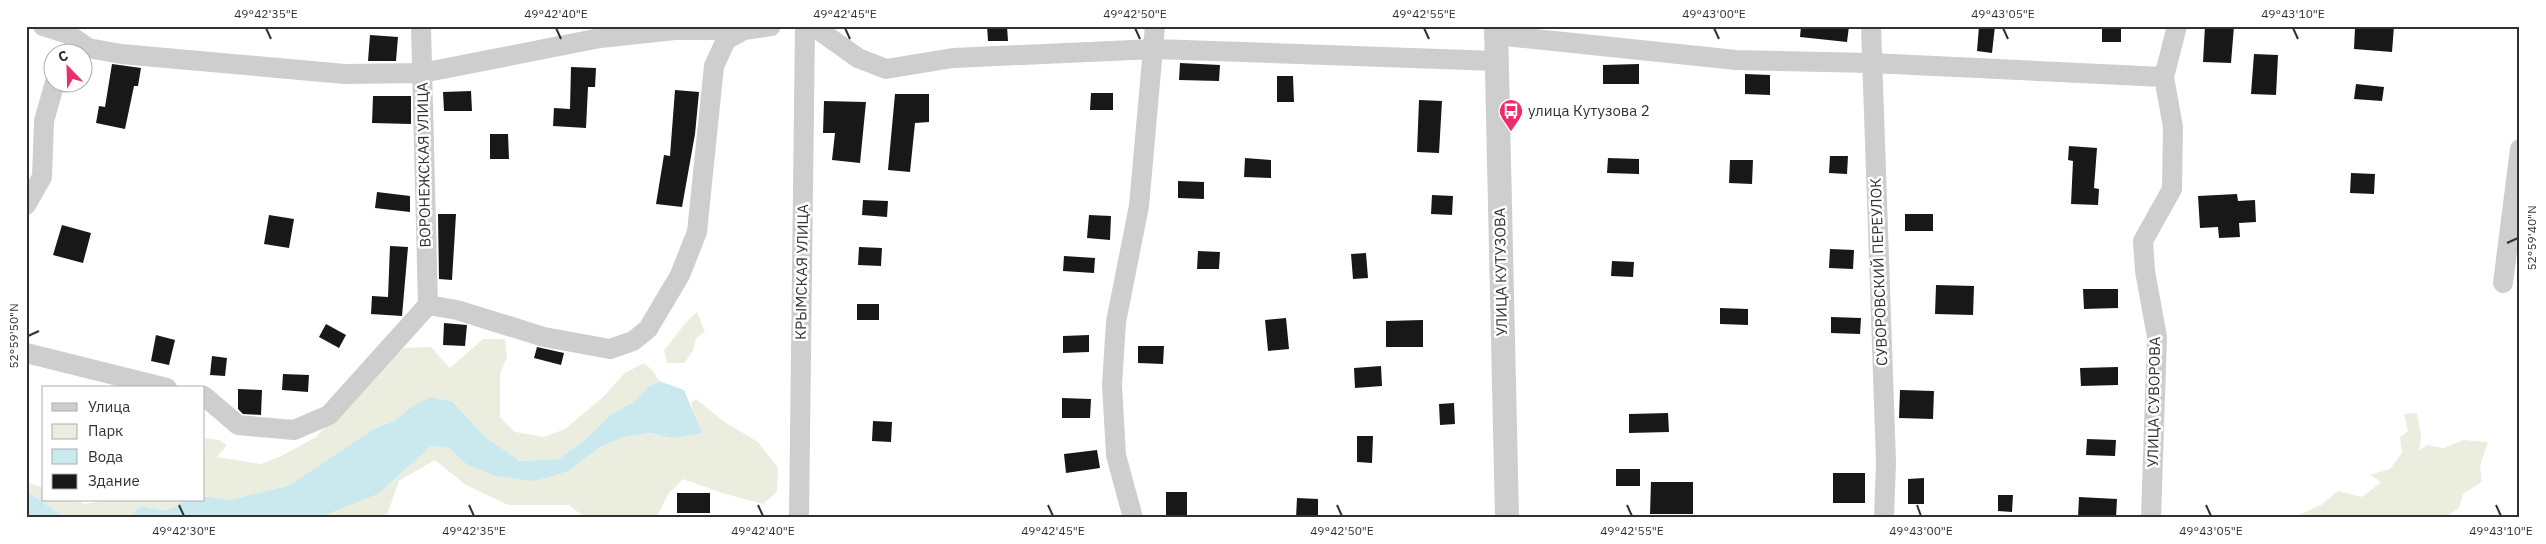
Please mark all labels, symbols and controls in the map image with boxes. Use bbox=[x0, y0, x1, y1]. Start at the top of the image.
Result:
text: 49°42'35"E bbox=[234, 6, 298, 21]
text: 49°42'40"E bbox=[524, 6, 588, 21]
text: 49°42'45"E bbox=[813, 6, 877, 21]
text: 49°42'50"E bbox=[1103, 6, 1167, 21]
text: 49°42'55"E bbox=[1392, 6, 1456, 21]
text: 49°43'00"E bbox=[1682, 6, 1746, 21]
text: 49°43'05"E bbox=[1971, 6, 2035, 21]
text: 49°43'10"E bbox=[2261, 6, 2325, 21]
north arrow bbox=[42, 42, 92, 92]
text: С bbox=[55, 46, 71, 66]
street label: ВОРОНЕЖСКАЯ УЛИЦА bbox=[413, 82, 434, 248]
bus stop icon: улица Кутузова 2 bbox=[1498, 98, 1524, 132]
place label: улица Кутузова 2 bbox=[1528, 101, 1650, 120]
street label: СУВОРОВСКИЙ ПЕРЕУЛОК bbox=[1866, 178, 1891, 366]
street label: КРЫМСКАЯ УЛИЦА bbox=[791, 203, 812, 340]
text: 52°59'40"N bbox=[2524, 205, 2539, 271]
street label: УЛИЦА КУТУЗОВА bbox=[1490, 207, 1511, 336]
text: 52°59'50"N bbox=[6, 303, 21, 369]
street label: УЛИЦА СУВОРОВА bbox=[2143, 336, 2164, 468]
legend bbox=[42, 386, 205, 502]
text: Улица bbox=[88, 397, 130, 416]
text: Парк bbox=[88, 421, 123, 440]
text: Вода bbox=[88, 447, 123, 466]
text: Здание bbox=[88, 471, 140, 490]
text: 49°42'30"E bbox=[152, 523, 216, 538]
text: 49°42'35"E bbox=[442, 523, 506, 538]
text: 49°42'40"E bbox=[731, 523, 795, 538]
text: 49°42'45"E bbox=[1021, 523, 1085, 538]
text: 49°42'50"E bbox=[1310, 523, 1374, 538]
text: 49°42'55"E bbox=[1600, 523, 1664, 538]
text: 49°43'00"E bbox=[1889, 523, 1953, 538]
text: 49°43'05"E bbox=[2179, 523, 2243, 538]
text: 49°43'10"E bbox=[2469, 523, 2533, 538]

